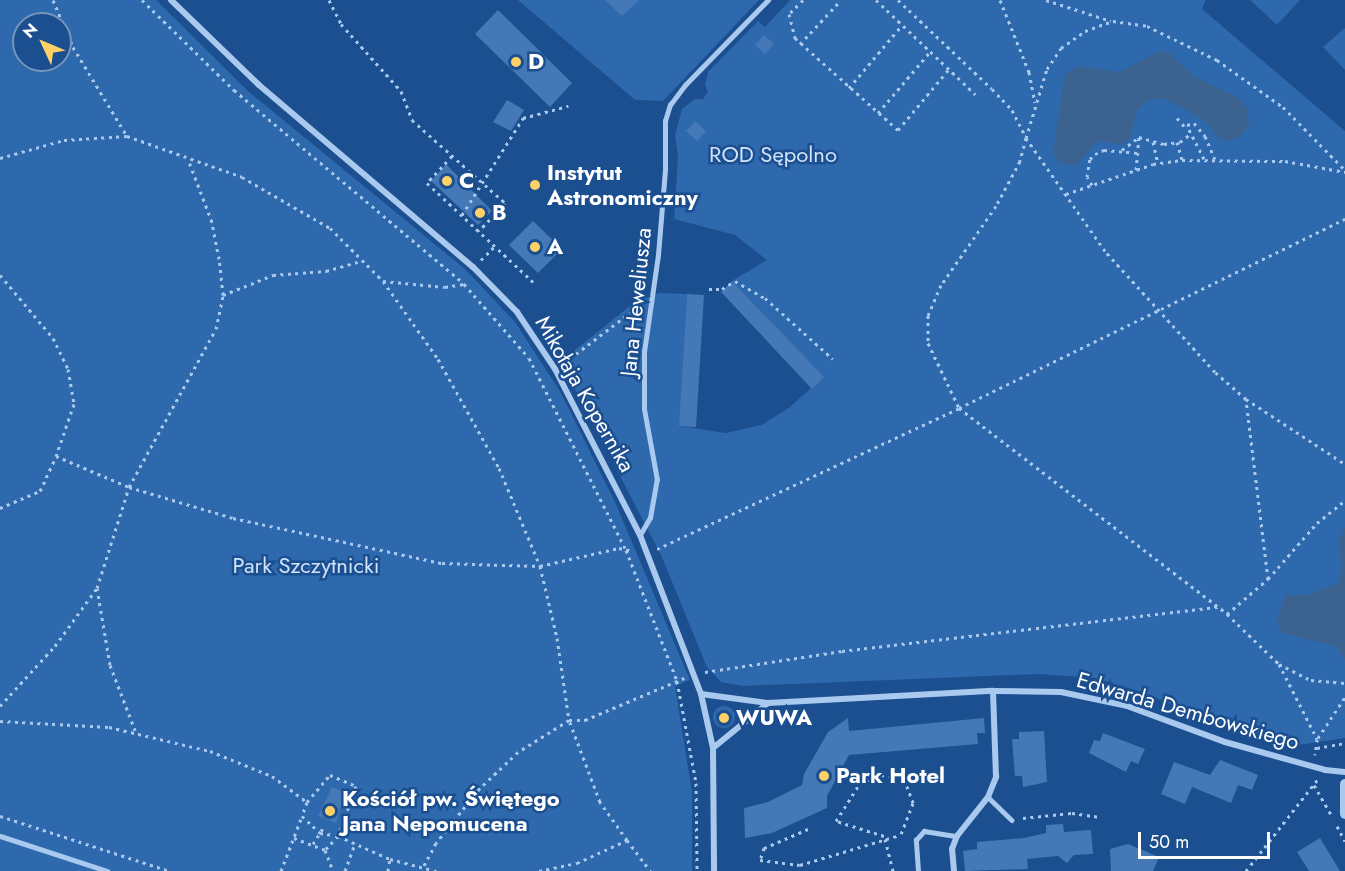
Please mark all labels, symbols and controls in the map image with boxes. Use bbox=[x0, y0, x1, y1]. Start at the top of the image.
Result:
north arrow bbox=[12, 12, 72, 72]
text: N bbox=[17, 18, 43, 43]
place label: D bbox=[528, 49, 544, 75]
marker: D bbox=[509, 55, 523, 69]
park label: ROD Sępolno bbox=[709, 142, 837, 168]
place label: Instytut Astronomiczny bbox=[547, 159, 698, 210]
place label: C bbox=[459, 168, 474, 194]
marker: C bbox=[440, 174, 454, 188]
marker: Instytut Astronomiczny bbox=[528, 178, 542, 192]
place label: B bbox=[492, 200, 507, 226]
marker: B bbox=[473, 206, 487, 220]
street label: Jana Heweliusza bbox=[615, 226, 657, 378]
place label: A bbox=[547, 234, 563, 260]
marker: A bbox=[528, 240, 542, 254]
street label: Mikołaja Kopernika bbox=[530, 311, 640, 477]
park label: Park Szczytnicki bbox=[233, 553, 379, 579]
street label: Edwarda Dembowskiego bbox=[1074, 667, 1302, 755]
place label: WUWA bbox=[736, 705, 812, 731]
marker: WUWA bbox=[717, 711, 731, 725]
place label: Park Hotel bbox=[836, 763, 945, 789]
marker: Park Hotel bbox=[817, 769, 831, 783]
place label: Kościół pw. Świętego Jana Nepomucena bbox=[342, 785, 560, 836]
marker: Kościół pw. Świętego Jana Nepomucena bbox=[323, 804, 337, 818]
scale bar bbox=[1141, 820, 1273, 858]
text: 50 m bbox=[1149, 829, 1189, 855]

